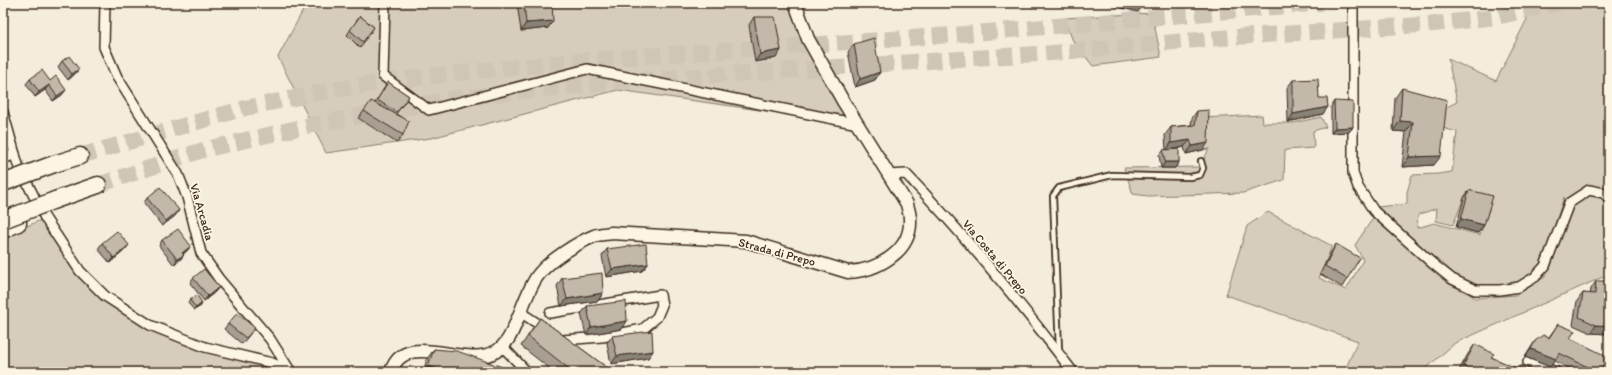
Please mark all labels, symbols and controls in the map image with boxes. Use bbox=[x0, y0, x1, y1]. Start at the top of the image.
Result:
street label: Via Arcadia bbox=[187, 182, 217, 242]
street label: Via Costa di Prepo bbox=[960, 217, 1030, 297]
street label: Strada di Prepo bbox=[737, 235, 817, 269]

